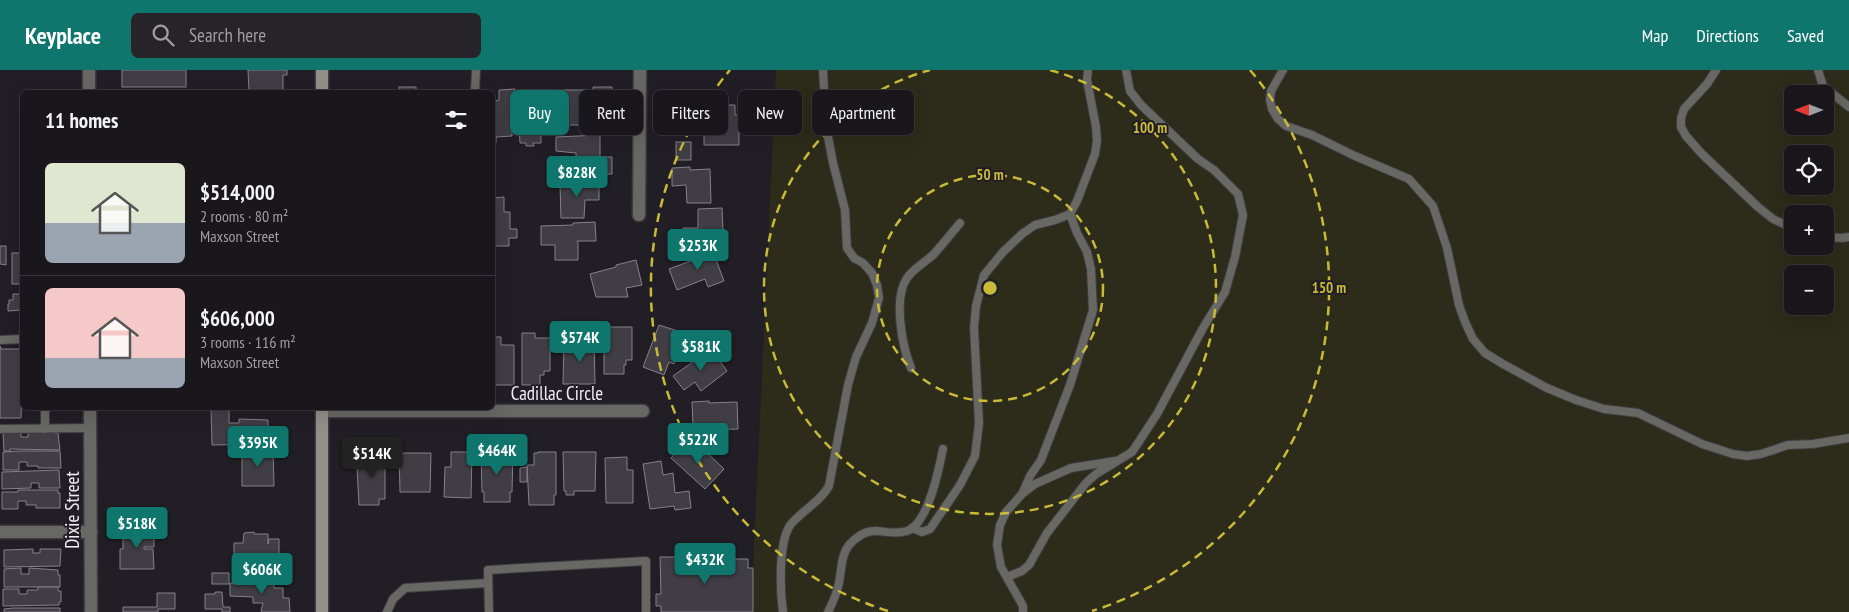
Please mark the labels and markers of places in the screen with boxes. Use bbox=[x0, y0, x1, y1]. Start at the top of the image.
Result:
pin: $828K bbox=[542, 156, 612, 198]
pin: $253K bbox=[663, 228, 733, 271]
centre of rings bbox=[981, 279, 999, 297]
pin: $574K bbox=[545, 320, 615, 363]
pin: $581K bbox=[666, 330, 736, 372]
pin: $522K bbox=[663, 422, 733, 465]
pin: $395K bbox=[223, 426, 293, 468]
pin: $464K bbox=[462, 434, 532, 476]
pin: $514K bbox=[337, 436, 407, 479]
pin: $518K bbox=[102, 506, 172, 549]
pin: $432K bbox=[670, 542, 740, 585]
pin: $606K bbox=[227, 552, 297, 595]

